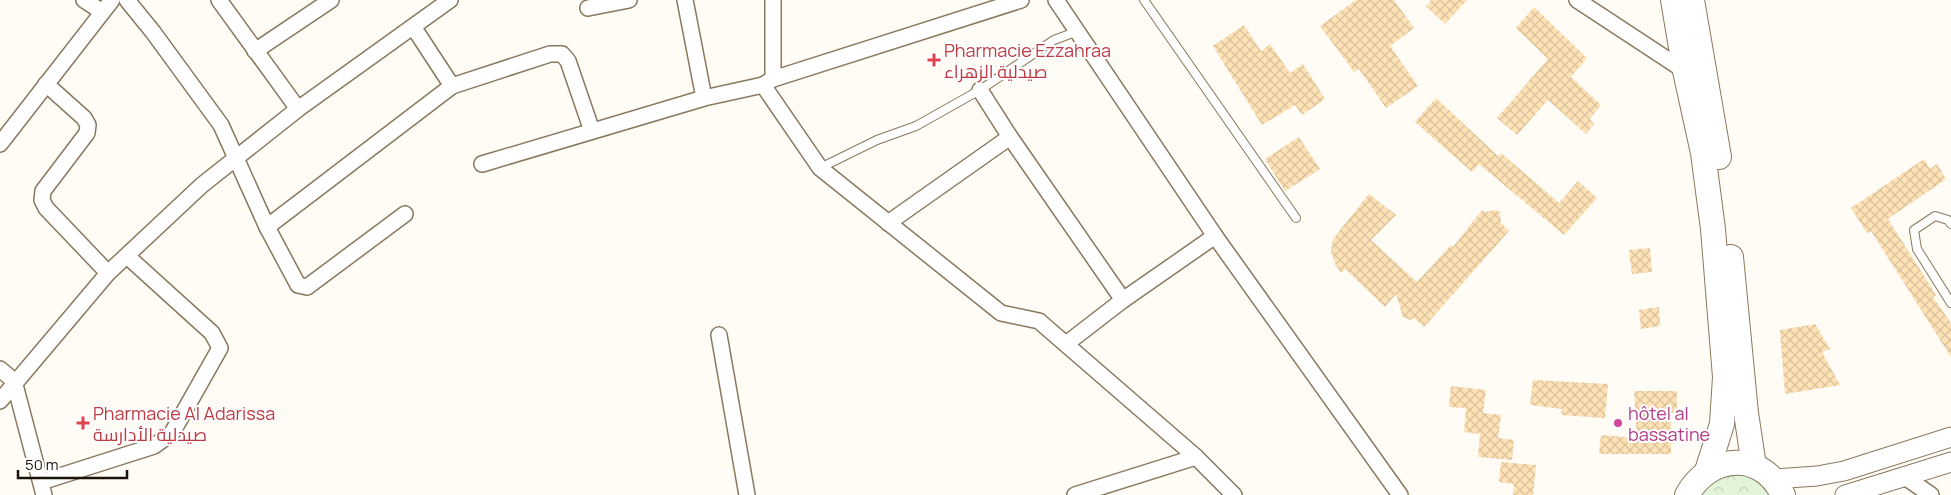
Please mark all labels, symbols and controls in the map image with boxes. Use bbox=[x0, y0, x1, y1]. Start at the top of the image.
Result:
place label: Pharmacie Ezzahraa صيدلية الزهراء bbox=[944, 38, 1111, 83]
marker: Pharmacie Ezzahraa صيدلية الزهراء bbox=[928, 54, 940, 66]
place label: Pharmacie Al Adarissa صيدلية الأدارسة bbox=[93, 401, 275, 446]
place label: hôtel al bassatine bbox=[1628, 401, 1710, 446]
marker: Pharmacie Al Adarissa صيدلية الأدارسة bbox=[77, 417, 89, 429]
marker: hôtel al bassatine bbox=[1612, 417, 1624, 429]
scale bar bbox=[18, 448, 126, 480]
text: 50 m bbox=[25, 454, 59, 475]

